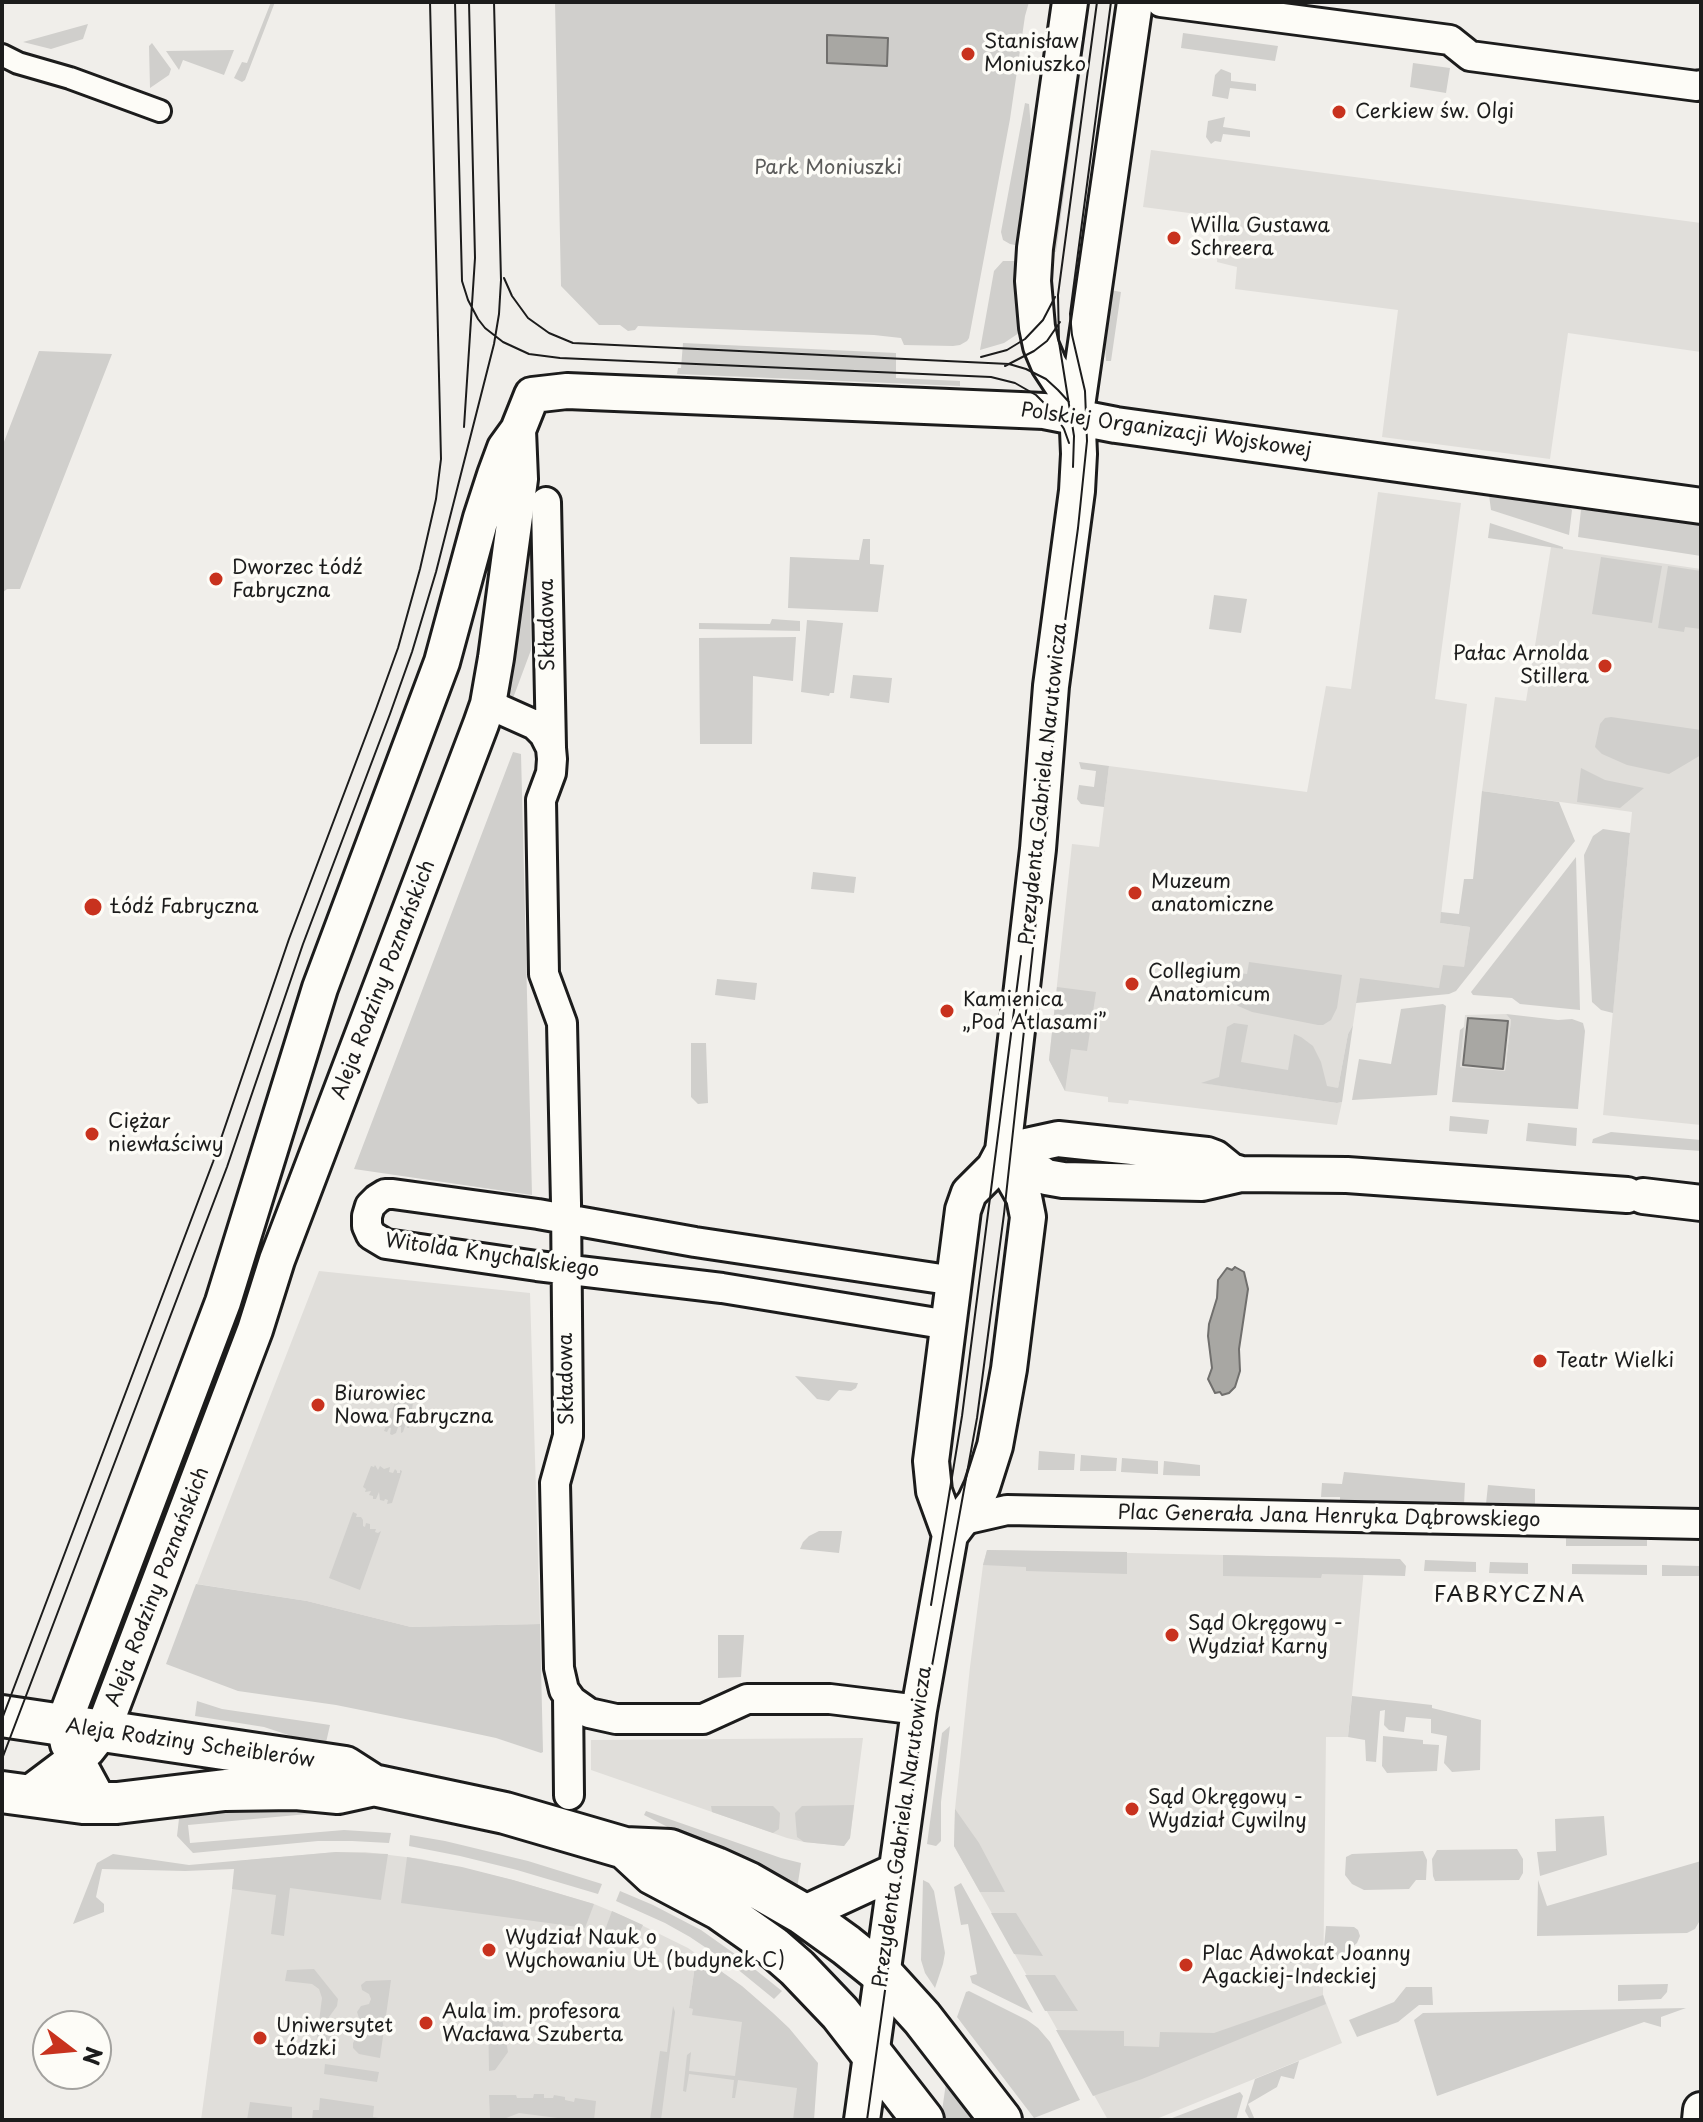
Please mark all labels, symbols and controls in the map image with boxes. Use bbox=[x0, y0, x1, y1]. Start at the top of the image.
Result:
place label: Stanisław Moniuszko bbox=[984, 30, 1086, 77]
marker: Stanisław Moniuszko bbox=[959, 45, 977, 63]
place label: Cerkiew św. Olgi bbox=[1355, 100, 1514, 124]
marker: Cerkiew św. Olgi bbox=[1330, 103, 1348, 121]
park label: Park Moniuszki bbox=[754, 156, 902, 180]
place label: Willa Gustawa Schreera bbox=[1190, 214, 1330, 261]
marker: Willa Gustawa Schreera bbox=[1165, 229, 1183, 247]
street label: Polskiej Organizacji Wojskowej bbox=[1019, 399, 1313, 463]
place label: Dworzec Łódź Fabryczna bbox=[232, 556, 363, 603]
marker: Dworzec Łódź Fabryczna bbox=[207, 570, 225, 588]
street label: Składowa bbox=[535, 579, 561, 671]
street label: Prezydenta Gabriela Narutowicza bbox=[1015, 622, 1073, 946]
place label: Pałac Arnolda Stillera bbox=[1453, 642, 1589, 689]
marker: Pałac Arnolda Stillera bbox=[1596, 657, 1614, 675]
street label: Aleja Rodziny Poznańskich bbox=[327, 857, 441, 1103]
place label: Muzeum anatomiczne bbox=[1151, 870, 1274, 917]
marker: Muzeum anatomiczne bbox=[1126, 884, 1144, 902]
place label: Łódź Fabryczna bbox=[111, 895, 258, 919]
marker: Łódź Fabryczna bbox=[82, 896, 104, 918]
place label: Collegium Anatomicum bbox=[1148, 960, 1271, 1007]
marker: Collegium Anatomicum bbox=[1123, 975, 1141, 993]
place label: Kamienica „Pod Atlasami” bbox=[963, 988, 1107, 1035]
marker: Kamienica „Pod Atlasami” bbox=[938, 1002, 956, 1020]
place label: Ciężar niewłaściwy bbox=[108, 1110, 223, 1157]
marker: Ciężar niewłaściwy bbox=[83, 1125, 101, 1143]
street label: Witolda Knychalskiego bbox=[383, 1229, 601, 1283]
street label: Składowa bbox=[554, 1333, 580, 1425]
place label: Teatr Wielki bbox=[1556, 1349, 1674, 1373]
marker: Teatr Wielki bbox=[1531, 1352, 1549, 1370]
place label: Biurowiec Nowa Fabryczna bbox=[334, 1382, 493, 1429]
marker: Biurowiec Nowa Fabryczna bbox=[309, 1396, 327, 1414]
street label: Aleja Rodziny Poznańskich bbox=[101, 1464, 215, 1710]
street label: Plac Generała Jana Henryka Dąbrowskiego bbox=[1117, 1501, 1541, 1533]
district label: FABRYCZNA bbox=[1433, 1583, 1587, 1609]
place label: Sąd Okręgowy - Wydział Karny bbox=[1188, 1612, 1343, 1659]
marker: Sąd Okręgowy - Wydział Karny bbox=[1163, 1626, 1181, 1644]
street label: Prezydenta Gabriela Narutowicza bbox=[869, 1665, 937, 1989]
street label: Aleja Rodziny Scheiblerów bbox=[64, 1715, 316, 1773]
place label: Sąd Okręgowy - Wydział Cywilny bbox=[1148, 1786, 1307, 1833]
marker: Sąd Okręgowy - Wydział Cywilny bbox=[1123, 1800, 1141, 1818]
place label: Wydział Nauk o Wychowaniu UŁ (budynek C) bbox=[505, 1926, 785, 1973]
marker: Wydział Nauk o Wychowaniu UŁ (budynek C) bbox=[480, 1941, 498, 1959]
place label: Plac Adwokat Joanny Agackiej-Indeckiej bbox=[1202, 1942, 1411, 1989]
marker: Plac Adwokat Joanny Agackiej-Indeckiej bbox=[1177, 1956, 1195, 1974]
place label: Aula im. profesora Wacława Szuberta bbox=[442, 2000, 623, 2047]
north arrow bbox=[32, 2010, 112, 2090]
place label: Uniwersytet Łódzki bbox=[276, 2014, 393, 2061]
marker: Aula im. profesora Wacława Szuberta bbox=[417, 2014, 435, 2032]
marker: Uniwersytet Łódzki bbox=[251, 2029, 269, 2047]
text: N bbox=[75, 2043, 112, 2069]

